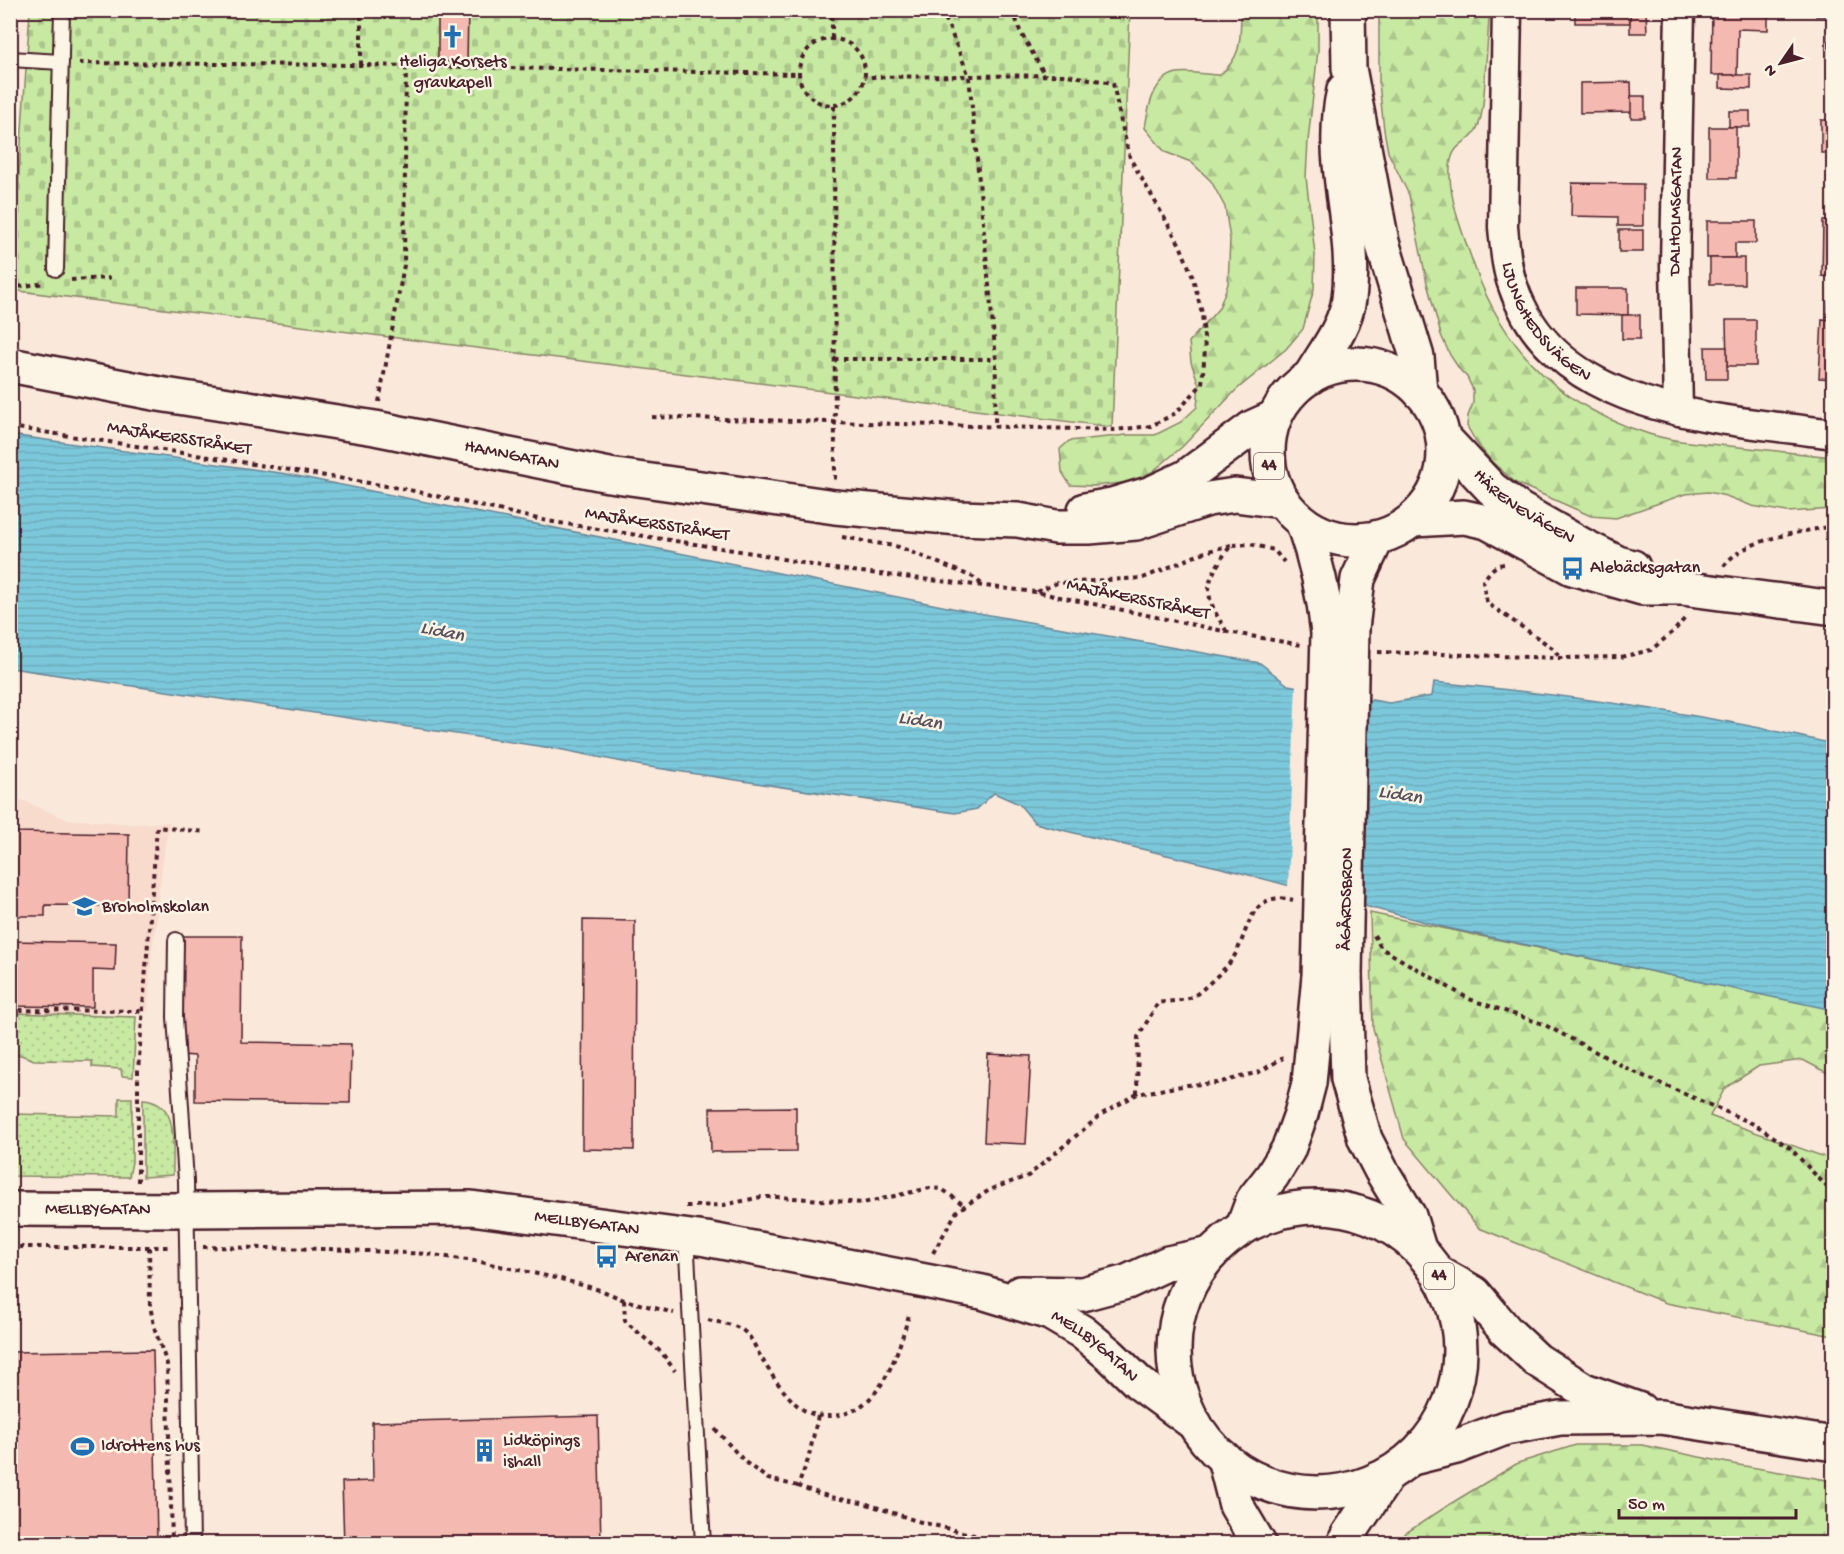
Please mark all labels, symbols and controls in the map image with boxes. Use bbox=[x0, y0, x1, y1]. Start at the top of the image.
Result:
church icon: Heliga Korsets gravkapell bbox=[440, 23, 466, 49]
north arrow bbox=[1751, 33, 1811, 93]
place label: Heliga Korsets gravkapell bbox=[399, 52, 508, 94]
text: N bbox=[1760, 59, 1782, 79]
street label: DALHOLMSGATAN bbox=[1664, 146, 1688, 277]
street label: LJUNGHEDSVÄGEN bbox=[1497, 261, 1595, 387]
street label: MAJÅKERSSTRÅKET bbox=[105, 415, 254, 461]
street label: HAMNGATAN bbox=[462, 436, 561, 475]
road number: 44 bbox=[1254, 453, 1284, 479]
street label: HÄRENEVÄGEN bbox=[1468, 465, 1579, 549]
street label: MAJÅKERSSTRÅKET bbox=[583, 501, 732, 547]
bus stop icon: Alebäcksgatan bbox=[1559, 555, 1585, 581]
place label: Alebäcksgatan bbox=[1590, 558, 1701, 579]
street label: MAJÅKERSSTRÅKET bbox=[1065, 573, 1213, 626]
water label: Lidan bbox=[418, 617, 466, 649]
water label: Lidan bbox=[896, 707, 944, 737]
water label: Lidan bbox=[1376, 781, 1424, 811]
street label: ÅGÅRDSBRON bbox=[1333, 847, 1358, 951]
school or university icon: Broholmskolan bbox=[71, 894, 97, 920]
place label: Broholmskolan bbox=[101, 897, 210, 918]
street label: MELLBYGATAN bbox=[45, 1199, 151, 1220]
street label: MELLBYGATAN bbox=[533, 1206, 641, 1241]
bus stop icon: Arenan bbox=[594, 1244, 620, 1270]
place label: Arenan bbox=[625, 1247, 679, 1268]
road number: 44 bbox=[1424, 1263, 1454, 1289]
street label: MELLBYGATAN bbox=[1047, 1305, 1143, 1387]
place label: Lidköpings ishall bbox=[503, 1431, 581, 1473]
sports icon: Idrottens hus bbox=[70, 1433, 96, 1459]
place label: Idrottens hus bbox=[101, 1436, 201, 1457]
building icon: Lidköpings ishall bbox=[472, 1438, 498, 1464]
scale bar bbox=[1619, 1482, 1796, 1520]
text: 50 m bbox=[1628, 1495, 1665, 1516]

